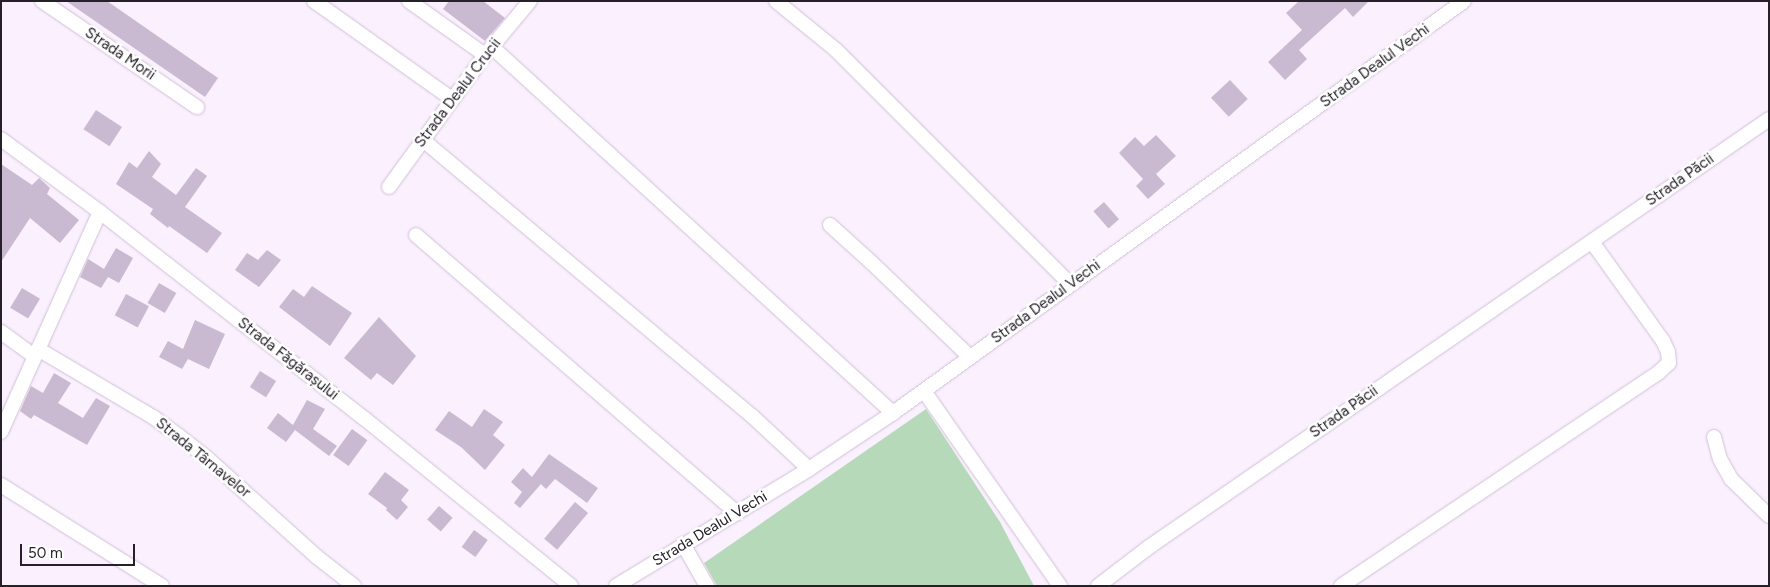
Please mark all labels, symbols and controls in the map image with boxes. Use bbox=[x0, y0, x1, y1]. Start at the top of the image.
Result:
street label: Strada Dealul Vechi bbox=[1317, 20, 1433, 112]
street label: Strada Morii bbox=[81, 24, 159, 84]
street label: Strada Dealul Crucii bbox=[411, 35, 505, 151]
street label: Strada Păcii bbox=[1642, 150, 1718, 210]
street label: Strada Dealul Vechi bbox=[988, 256, 1104, 348]
street label: Strada Făgărașului bbox=[234, 314, 342, 404]
street label: Strada Păcii bbox=[1306, 382, 1382, 442]
street label: Strada Târnavelor bbox=[152, 414, 254, 502]
street label: Strada Dealul Vechi bbox=[649, 488, 771, 570]
scale bar bbox=[22, 534, 138, 566]
text: 50 m bbox=[28, 544, 63, 562]

